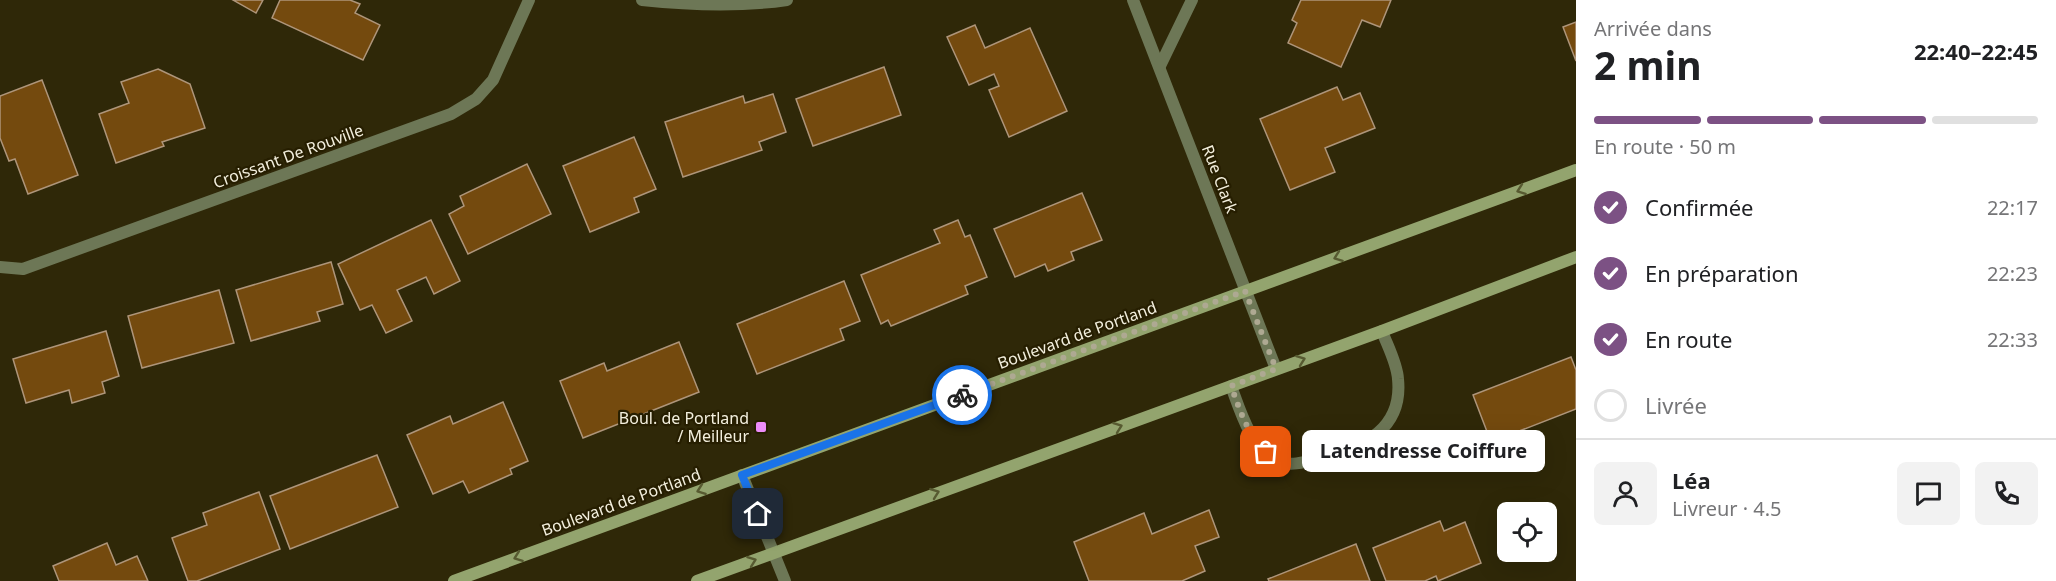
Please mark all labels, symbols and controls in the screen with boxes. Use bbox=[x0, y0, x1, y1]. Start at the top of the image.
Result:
text: Arrivée dans bbox=[1594, 15, 1712, 42]
text: 22:40–22:45 bbox=[1914, 36, 2038, 66]
text: 2 min bbox=[1594, 38, 1701, 91]
street label: Croissant De Rouville bbox=[210, 119, 366, 193]
text: En route · 50 m bbox=[1594, 133, 1736, 160]
street label: Rue Clark bbox=[1197, 142, 1243, 217]
one-way arrow bbox=[1516, 183, 1527, 195]
icon: check bbox=[1594, 191, 1627, 224]
text: Confirmée bbox=[1645, 192, 1754, 222]
text: 22:17 bbox=[1987, 194, 2038, 221]
one-way arrow bbox=[1333, 249, 1344, 262]
icon: check bbox=[1594, 257, 1627, 290]
text: En préparation bbox=[1645, 258, 1799, 288]
text: 22:23 bbox=[1987, 260, 2038, 287]
street label: Boulevard de Portland bbox=[994, 296, 1160, 374]
icon: check bbox=[1594, 323, 1627, 356]
text: En route bbox=[1645, 324, 1732, 354]
text: 22:33 bbox=[1987, 326, 2038, 353]
one-way arrow bbox=[1295, 355, 1306, 367]
courier bbox=[932, 365, 992, 425]
icon: bike bbox=[946, 379, 979, 412]
text: Livrée bbox=[1645, 390, 1707, 420]
place label: Boul. de Portland / Meilleur bbox=[619, 407, 749, 447]
marker: Boul. de Portland / Meilleur bbox=[754, 420, 768, 434]
one-way arrow bbox=[1112, 421, 1123, 434]
pin bbox=[1240, 426, 1291, 477]
callout: Latendresse Coiffure bbox=[1302, 431, 1545, 473]
icon: bag bbox=[1249, 435, 1282, 468]
text: Latendresse Coiffure bbox=[1320, 437, 1527, 464]
button: person bbox=[1594, 462, 1657, 525]
button: chat bbox=[1897, 462, 1960, 525]
button: phone bbox=[1975, 462, 2038, 525]
street label: Boulevard de Portland bbox=[538, 463, 704, 541]
text: Léa bbox=[1672, 465, 1711, 495]
one-way arrow bbox=[696, 483, 707, 496]
pin bbox=[732, 488, 783, 539]
one-way arrow bbox=[929, 488, 940, 500]
text: Livreur · 4.5 bbox=[1672, 495, 1782, 522]
icon: home bbox=[741, 497, 774, 530]
map controls bbox=[1497, 502, 1557, 562]
button: locate bbox=[1497, 502, 1557, 562]
one-way arrow bbox=[513, 550, 524, 563]
one-way arrow bbox=[746, 555, 757, 568]

